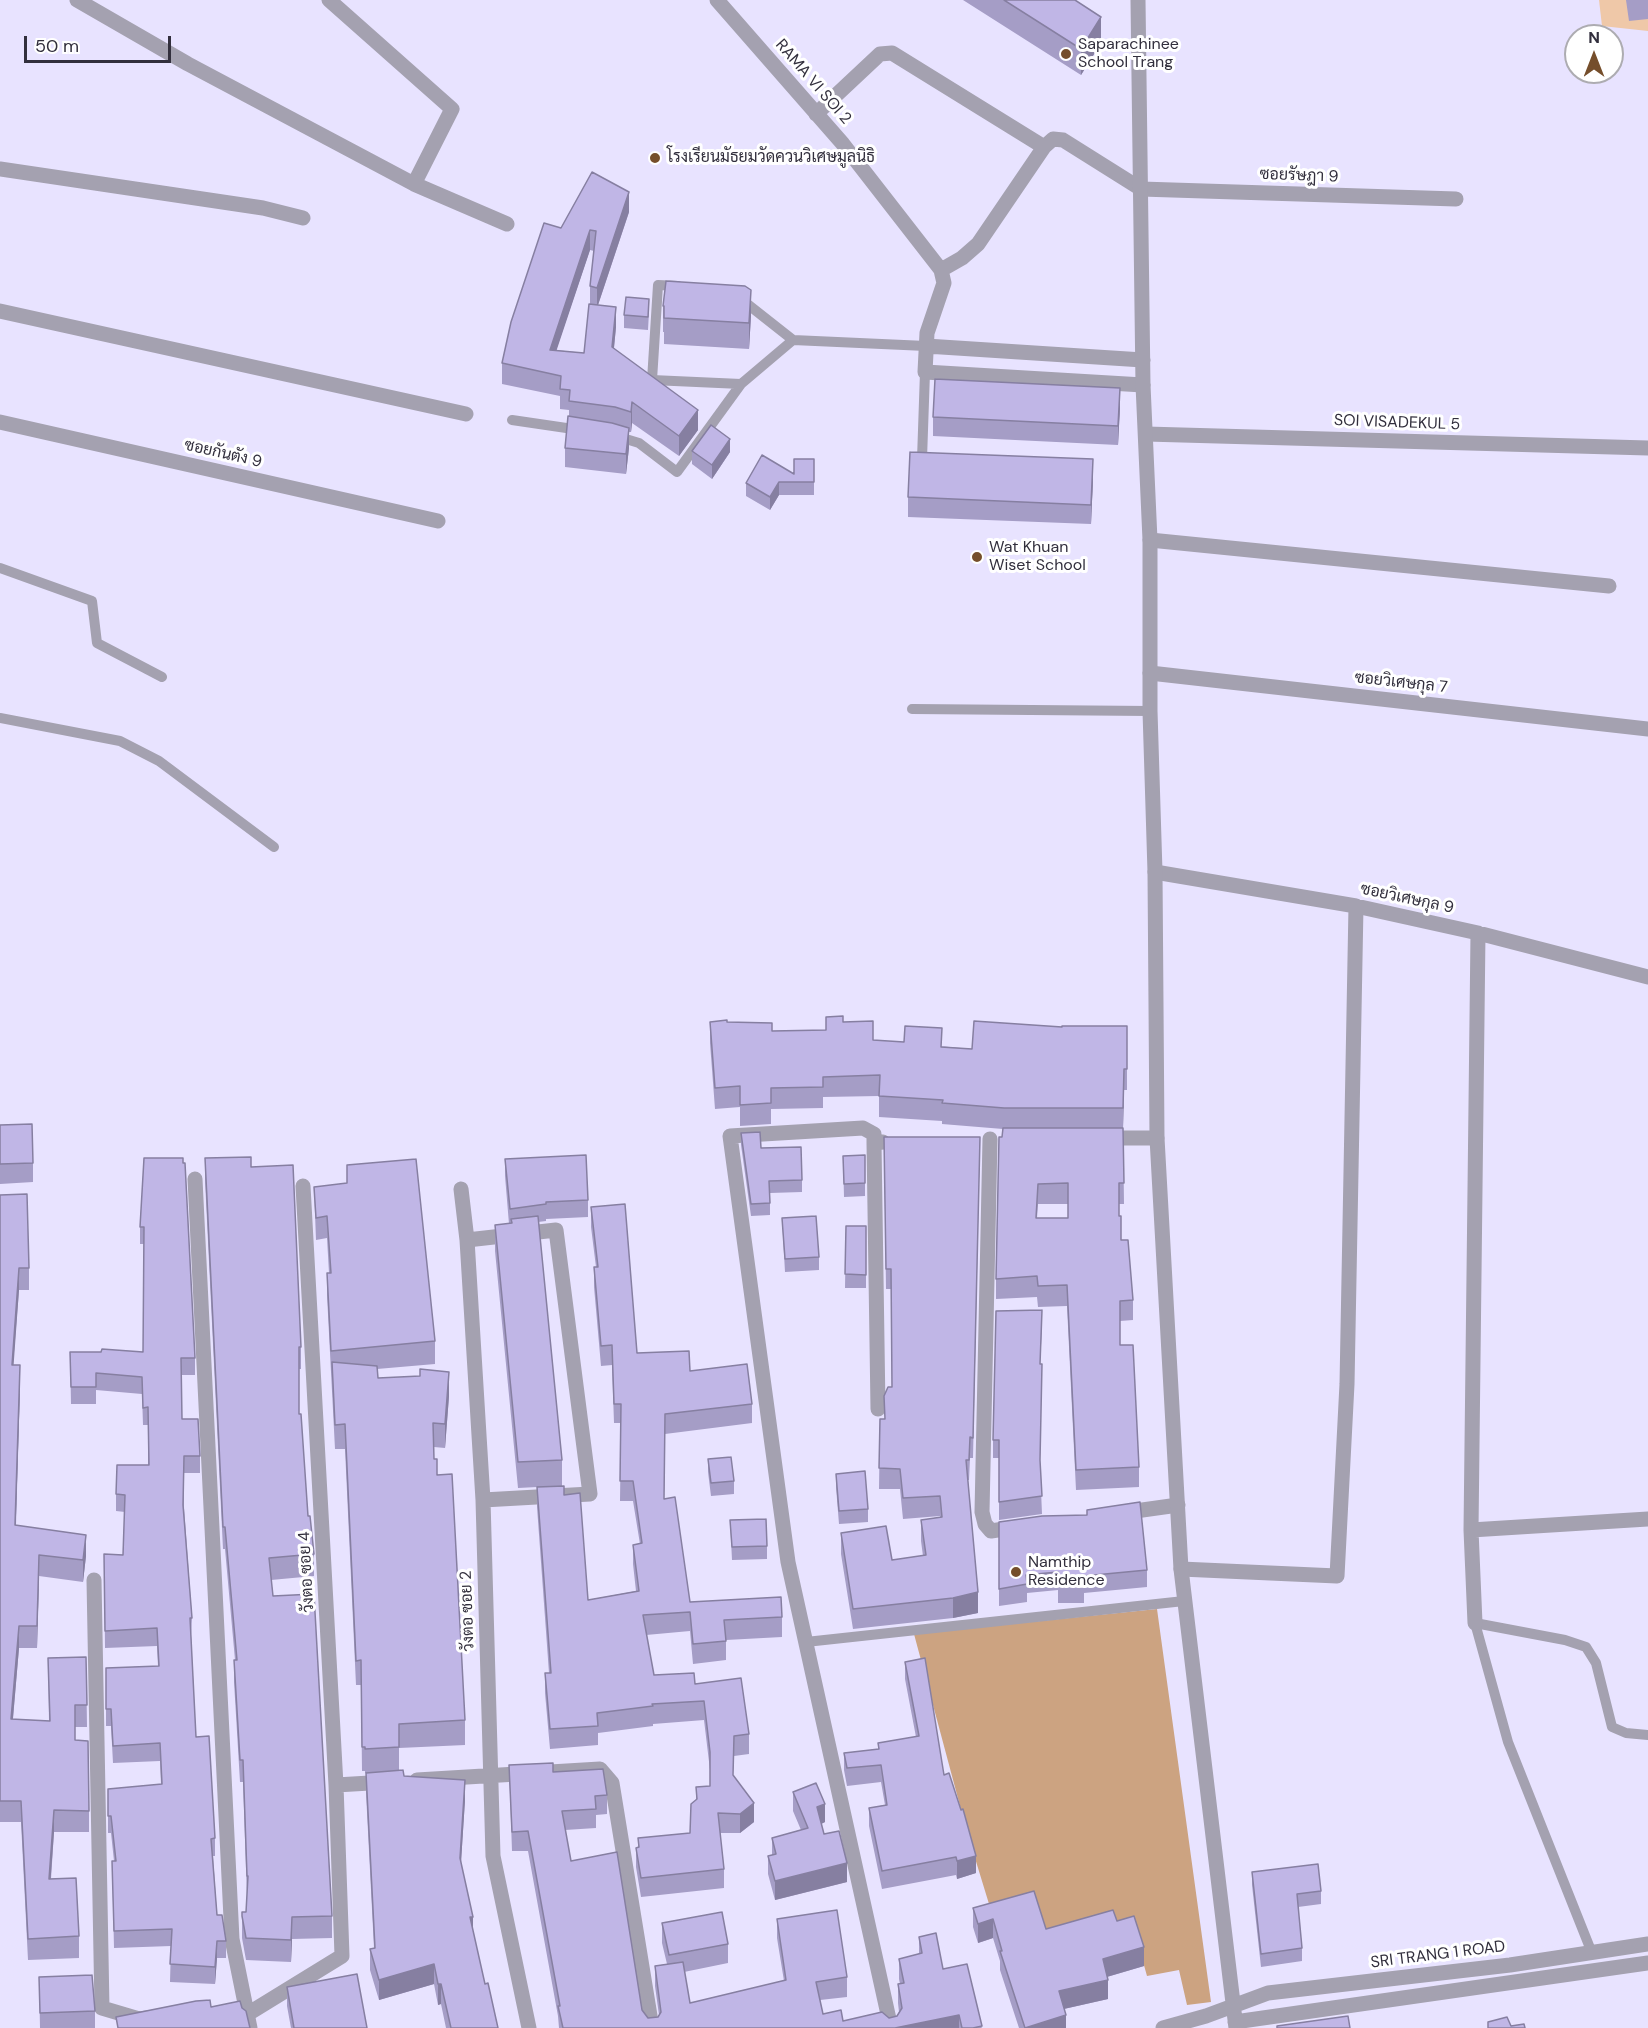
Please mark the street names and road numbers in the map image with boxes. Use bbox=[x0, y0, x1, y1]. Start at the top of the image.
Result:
street label: RAMA VI SOI 2 bbox=[771, 36, 855, 128]
street label: ซอยรัษฎา 9 bbox=[1259, 165, 1339, 187]
street label: SOI VISADEKUL 5 bbox=[1334, 411, 1460, 435]
street label: ซอยกันตัง 9 bbox=[182, 436, 264, 472]
street label: ซอยวิเศษกุล 7 bbox=[1354, 669, 1448, 697]
street label: ซอยวิเศษกุล 9 bbox=[1359, 880, 1455, 918]
street label: วังตอ ซอย 4 bbox=[295, 1531, 319, 1613]
street label: วังตอ ซอย 2 bbox=[457, 1570, 479, 1652]
street label: SRI TRANG 1 ROAD bbox=[1370, 1937, 1506, 1973]

